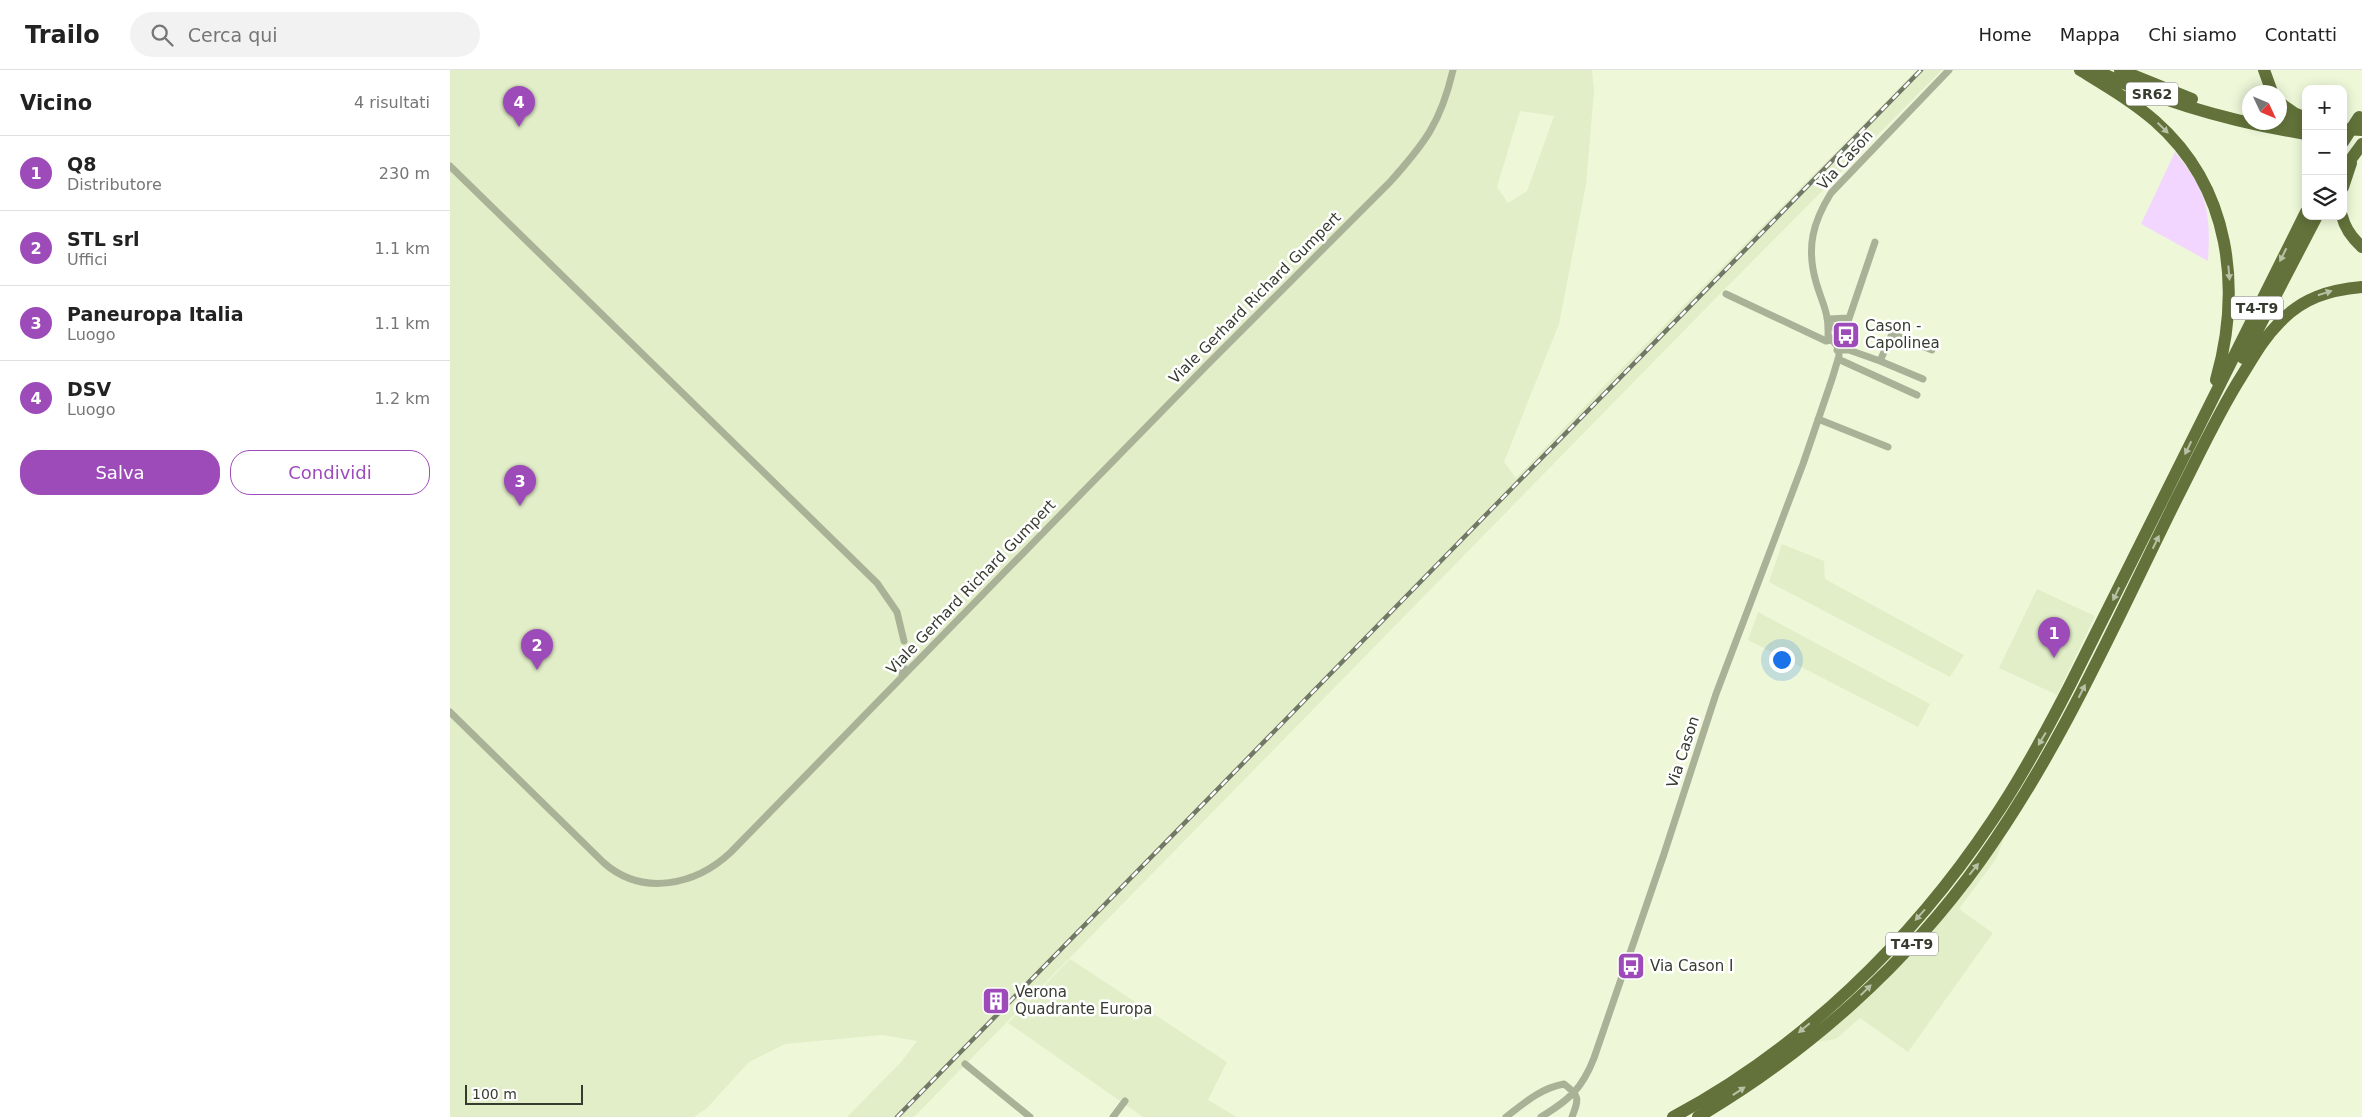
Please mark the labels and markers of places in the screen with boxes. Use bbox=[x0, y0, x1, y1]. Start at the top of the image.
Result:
pin: 4 bbox=[503, 86, 535, 127]
place label: Cason - Capolinea bbox=[1865, 317, 1940, 352]
bus stop icon: Cason - Capolinea bbox=[1831, 320, 1861, 350]
pin: 3 bbox=[504, 465, 536, 506]
pin: 1 bbox=[2038, 617, 2070, 658]
pin: 2 bbox=[521, 629, 553, 670]
bus stop icon: Via Cason I bbox=[1616, 951, 1646, 981]
place label: Via Cason I bbox=[1650, 957, 1733, 975]
place label: Verona Quadrante Europa bbox=[1015, 983, 1152, 1018]
building icon: Verona Quadrante Europa bbox=[981, 986, 1011, 1016]

